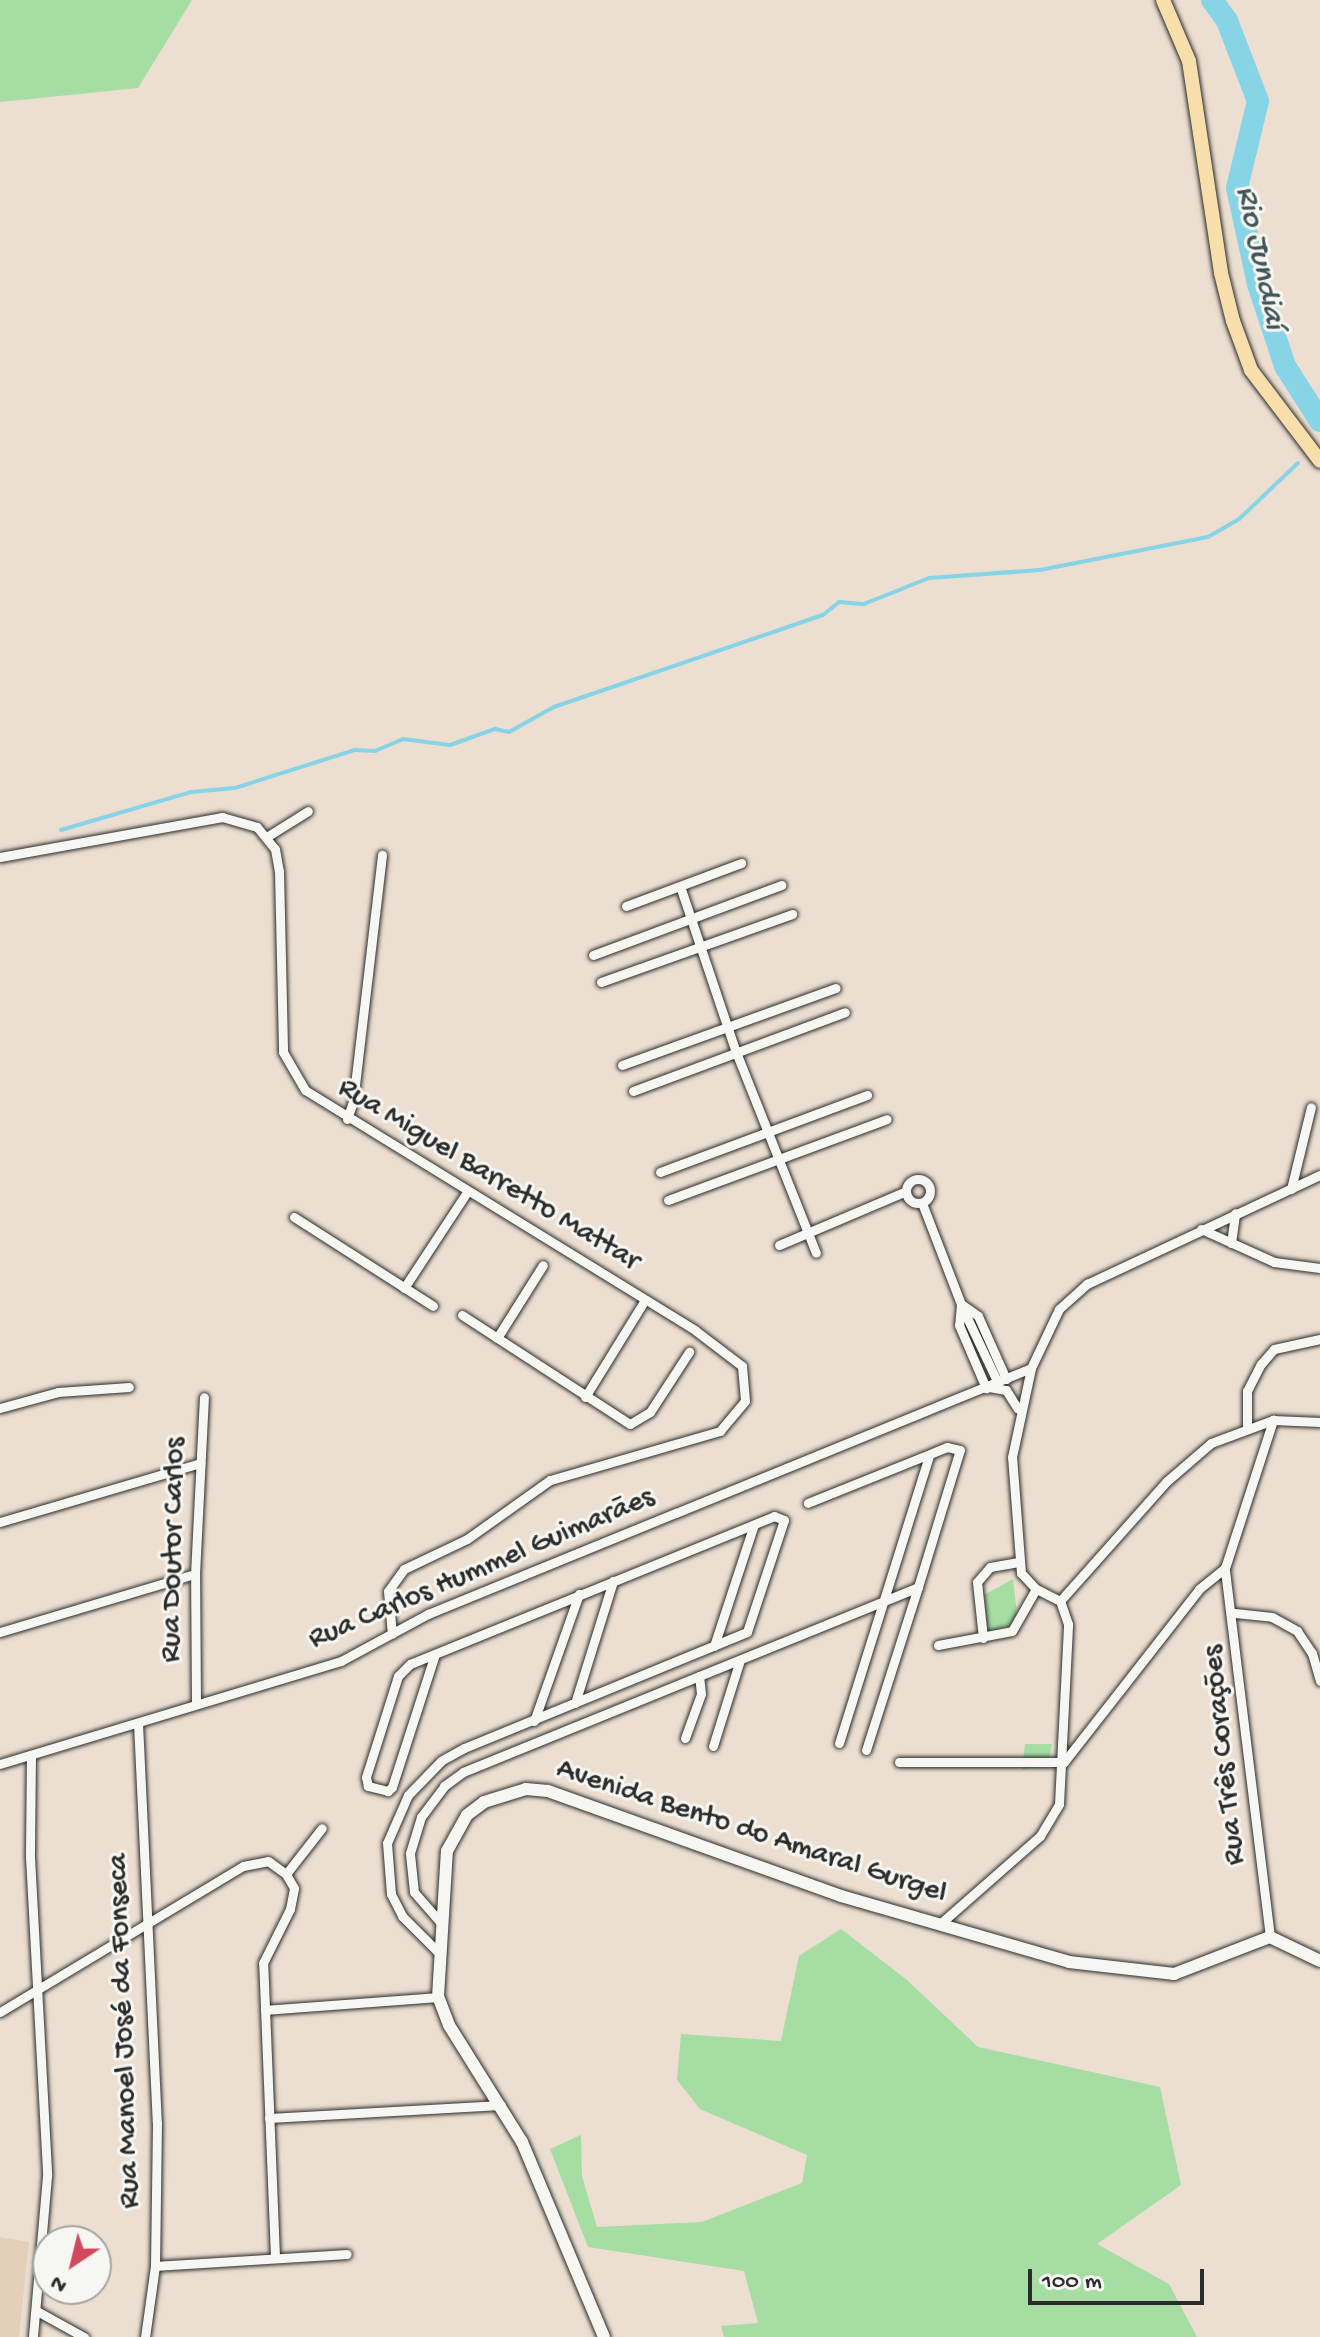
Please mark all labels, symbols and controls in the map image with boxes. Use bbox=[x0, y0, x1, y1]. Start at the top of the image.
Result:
water label: Rio Jundiaí bbox=[1225, 183, 1293, 333]
street label: Rua Miguel Barretto Mattar bbox=[330, 1071, 646, 1281]
street label: Rua Doutor Carlos bbox=[155, 1437, 195, 1663]
street label: Rua Carlos Hummel Guimarães bbox=[304, 1481, 660, 1659]
street label: Rua Três Corações bbox=[1197, 1643, 1255, 1867]
street label: Avenida Bento do Amaral Gurgel bbox=[551, 1753, 951, 1913]
street label: Rua Manoel José da Fonseca bbox=[102, 1853, 150, 2209]
north arrow bbox=[32, 2225, 112, 2305]
scale bar bbox=[1032, 2253, 1208, 2303]
text: N bbox=[46, 2268, 73, 2298]
text: 100 m bbox=[1042, 2268, 1102, 2297]

